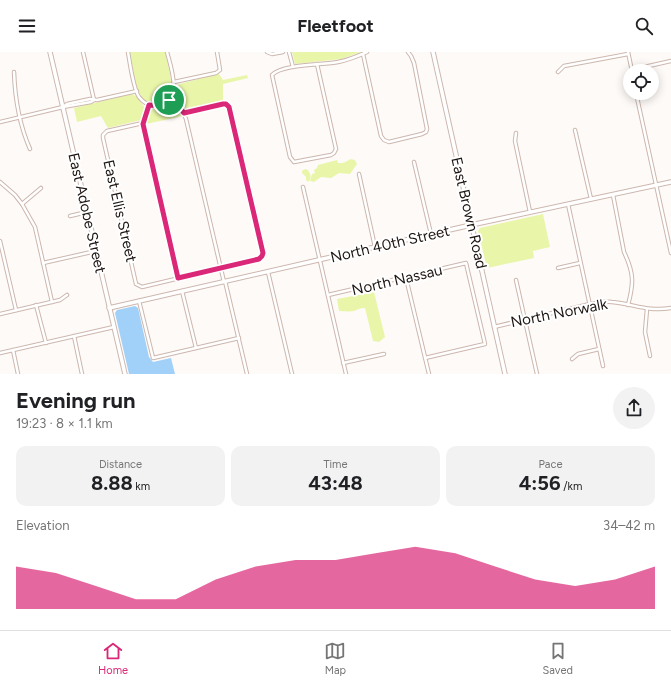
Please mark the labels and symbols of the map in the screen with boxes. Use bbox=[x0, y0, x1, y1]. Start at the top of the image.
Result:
pin bbox=[152, 83, 186, 117]
street label: East Adobe Street bbox=[64, 151, 110, 275]
street label: East Brown Road bbox=[447, 155, 491, 271]
street label: East Ellis Street bbox=[99, 158, 141, 264]
street label: North 40th Street bbox=[329, 221, 452, 266]
street label: North Nassau bbox=[350, 261, 444, 299]
street label: North Norwalk bbox=[509, 295, 610, 331]

